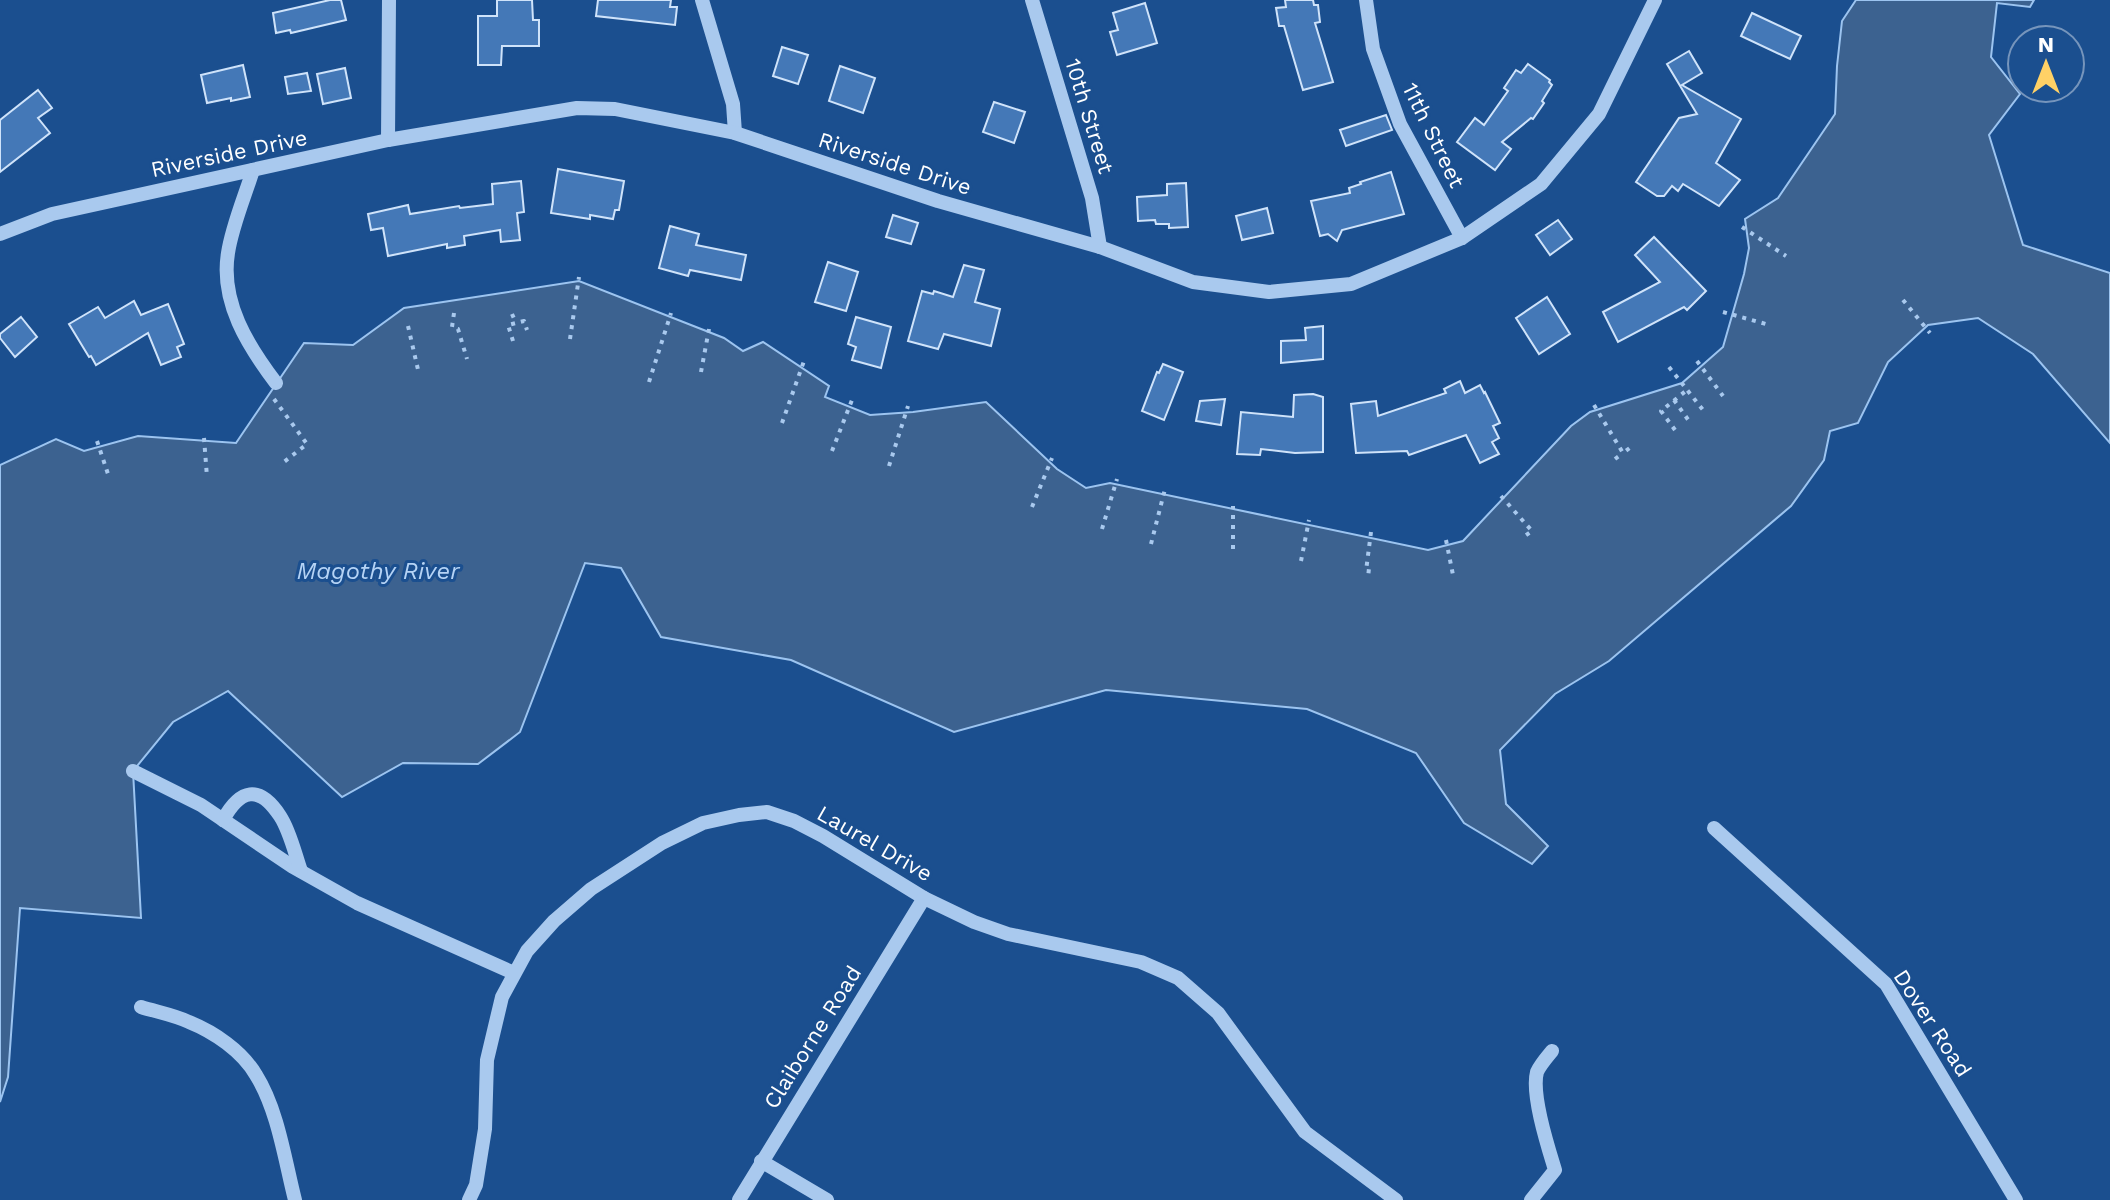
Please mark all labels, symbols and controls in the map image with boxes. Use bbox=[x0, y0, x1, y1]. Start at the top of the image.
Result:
north arrow bbox=[2006, 24, 2086, 104]
text: N bbox=[2038, 32, 2054, 57]
street label: 10th Street bbox=[1060, 56, 1119, 177]
street label: 11th Street bbox=[1397, 79, 1470, 192]
street label: Riverside Drive bbox=[149, 125, 310, 182]
street label: Riverside Drive bbox=[815, 127, 974, 200]
water label: Magothy River bbox=[296, 557, 461, 585]
street label: Laurel Drive bbox=[813, 800, 937, 886]
street label: Claiborne Road bbox=[758, 961, 866, 1113]
street label: Dover Road bbox=[1889, 965, 1977, 1082]

